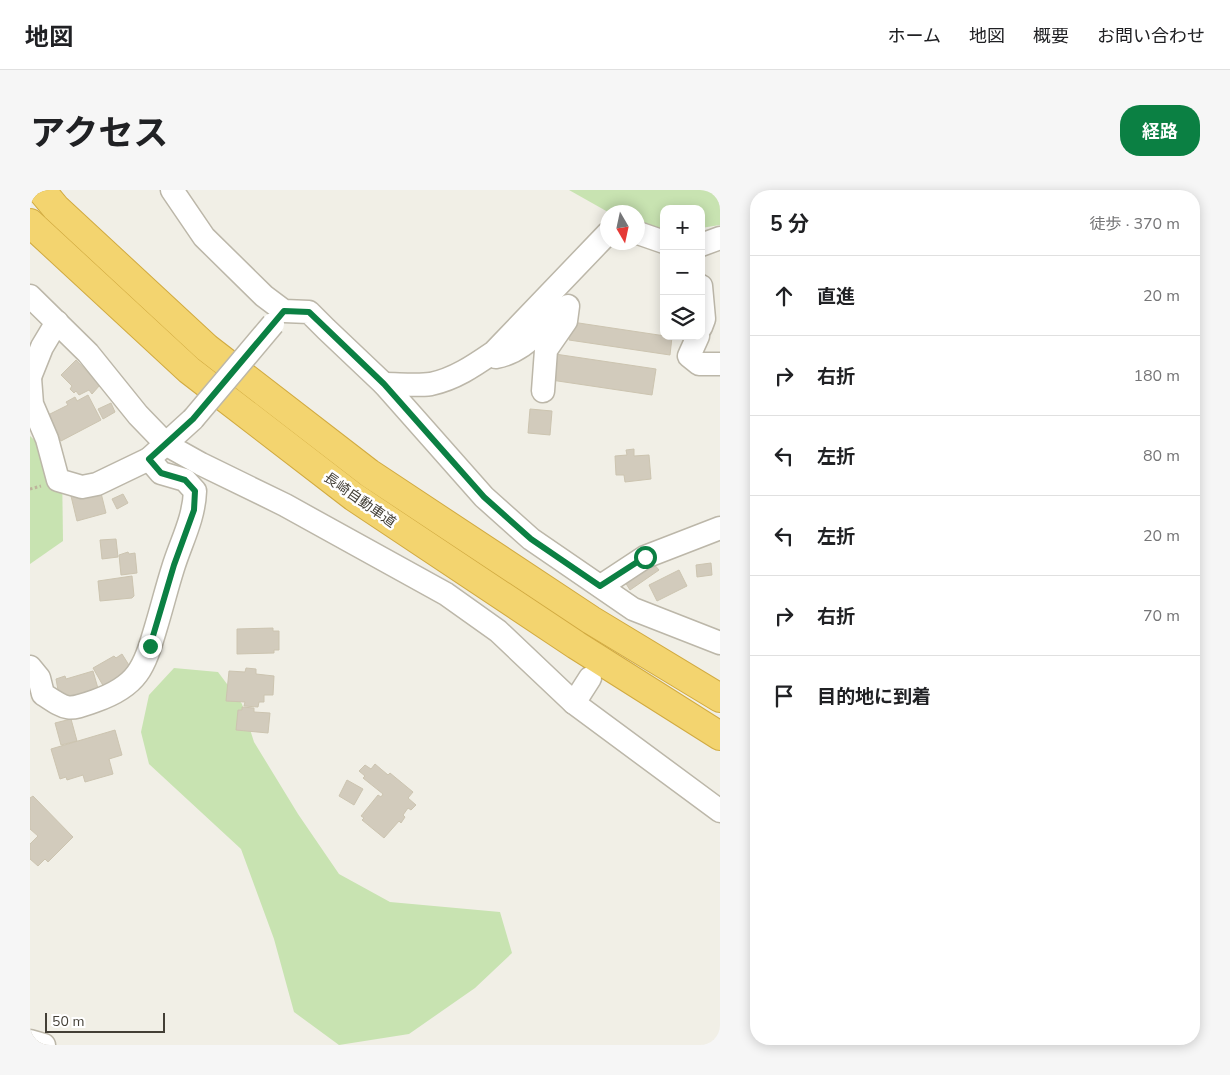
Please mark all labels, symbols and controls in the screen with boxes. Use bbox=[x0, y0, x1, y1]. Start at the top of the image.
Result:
text: 地図 bbox=[25, 21, 73, 53]
text: ホーム bbox=[888, 24, 941, 48]
text: 地図 bbox=[969, 24, 1005, 48]
text: 概要 bbox=[1033, 24, 1069, 48]
text: お問い合わせ bbox=[1097, 24, 1205, 48]
button: 経路 bbox=[1120, 105, 1200, 156]
text: アクセス bbox=[30, 110, 168, 157]
north arrow bbox=[600, 205, 645, 250]
map controls bbox=[660, 205, 705, 340]
button: + bbox=[660, 205, 705, 250]
text: 5 分 bbox=[770, 210, 809, 238]
text: 徒歩 · 370 m bbox=[1090, 213, 1180, 235]
button: − bbox=[660, 250, 705, 295]
icon: ahead bbox=[770, 282, 798, 310]
text: 直進 bbox=[817, 284, 855, 310]
text: 20 m bbox=[1143, 285, 1180, 307]
button: layers bbox=[660, 295, 705, 340]
icon: right bbox=[770, 362, 798, 390]
text: 右折 bbox=[817, 364, 855, 390]
text: 180 m bbox=[1133, 365, 1180, 387]
icon: left bbox=[770, 442, 798, 470]
text: 左折 bbox=[817, 444, 855, 470]
text: 80 m bbox=[1143, 445, 1180, 467]
street label: 長崎自動車道 bbox=[320, 468, 400, 532]
icon: left bbox=[770, 522, 798, 550]
text: 左折 bbox=[817, 524, 855, 550]
text: 20 m bbox=[1143, 525, 1180, 547]
route start bbox=[634, 546, 657, 569]
icon: right bbox=[770, 602, 798, 630]
text: 右折 bbox=[817, 604, 855, 630]
text: 70 m bbox=[1143, 605, 1180, 627]
route end bbox=[139, 635, 162, 658]
icon: arrive bbox=[770, 682, 798, 710]
text: 目的地に到着 bbox=[817, 684, 931, 710]
scale bar bbox=[45, 1010, 165, 1033]
text: 50 m bbox=[52, 1012, 84, 1031]

